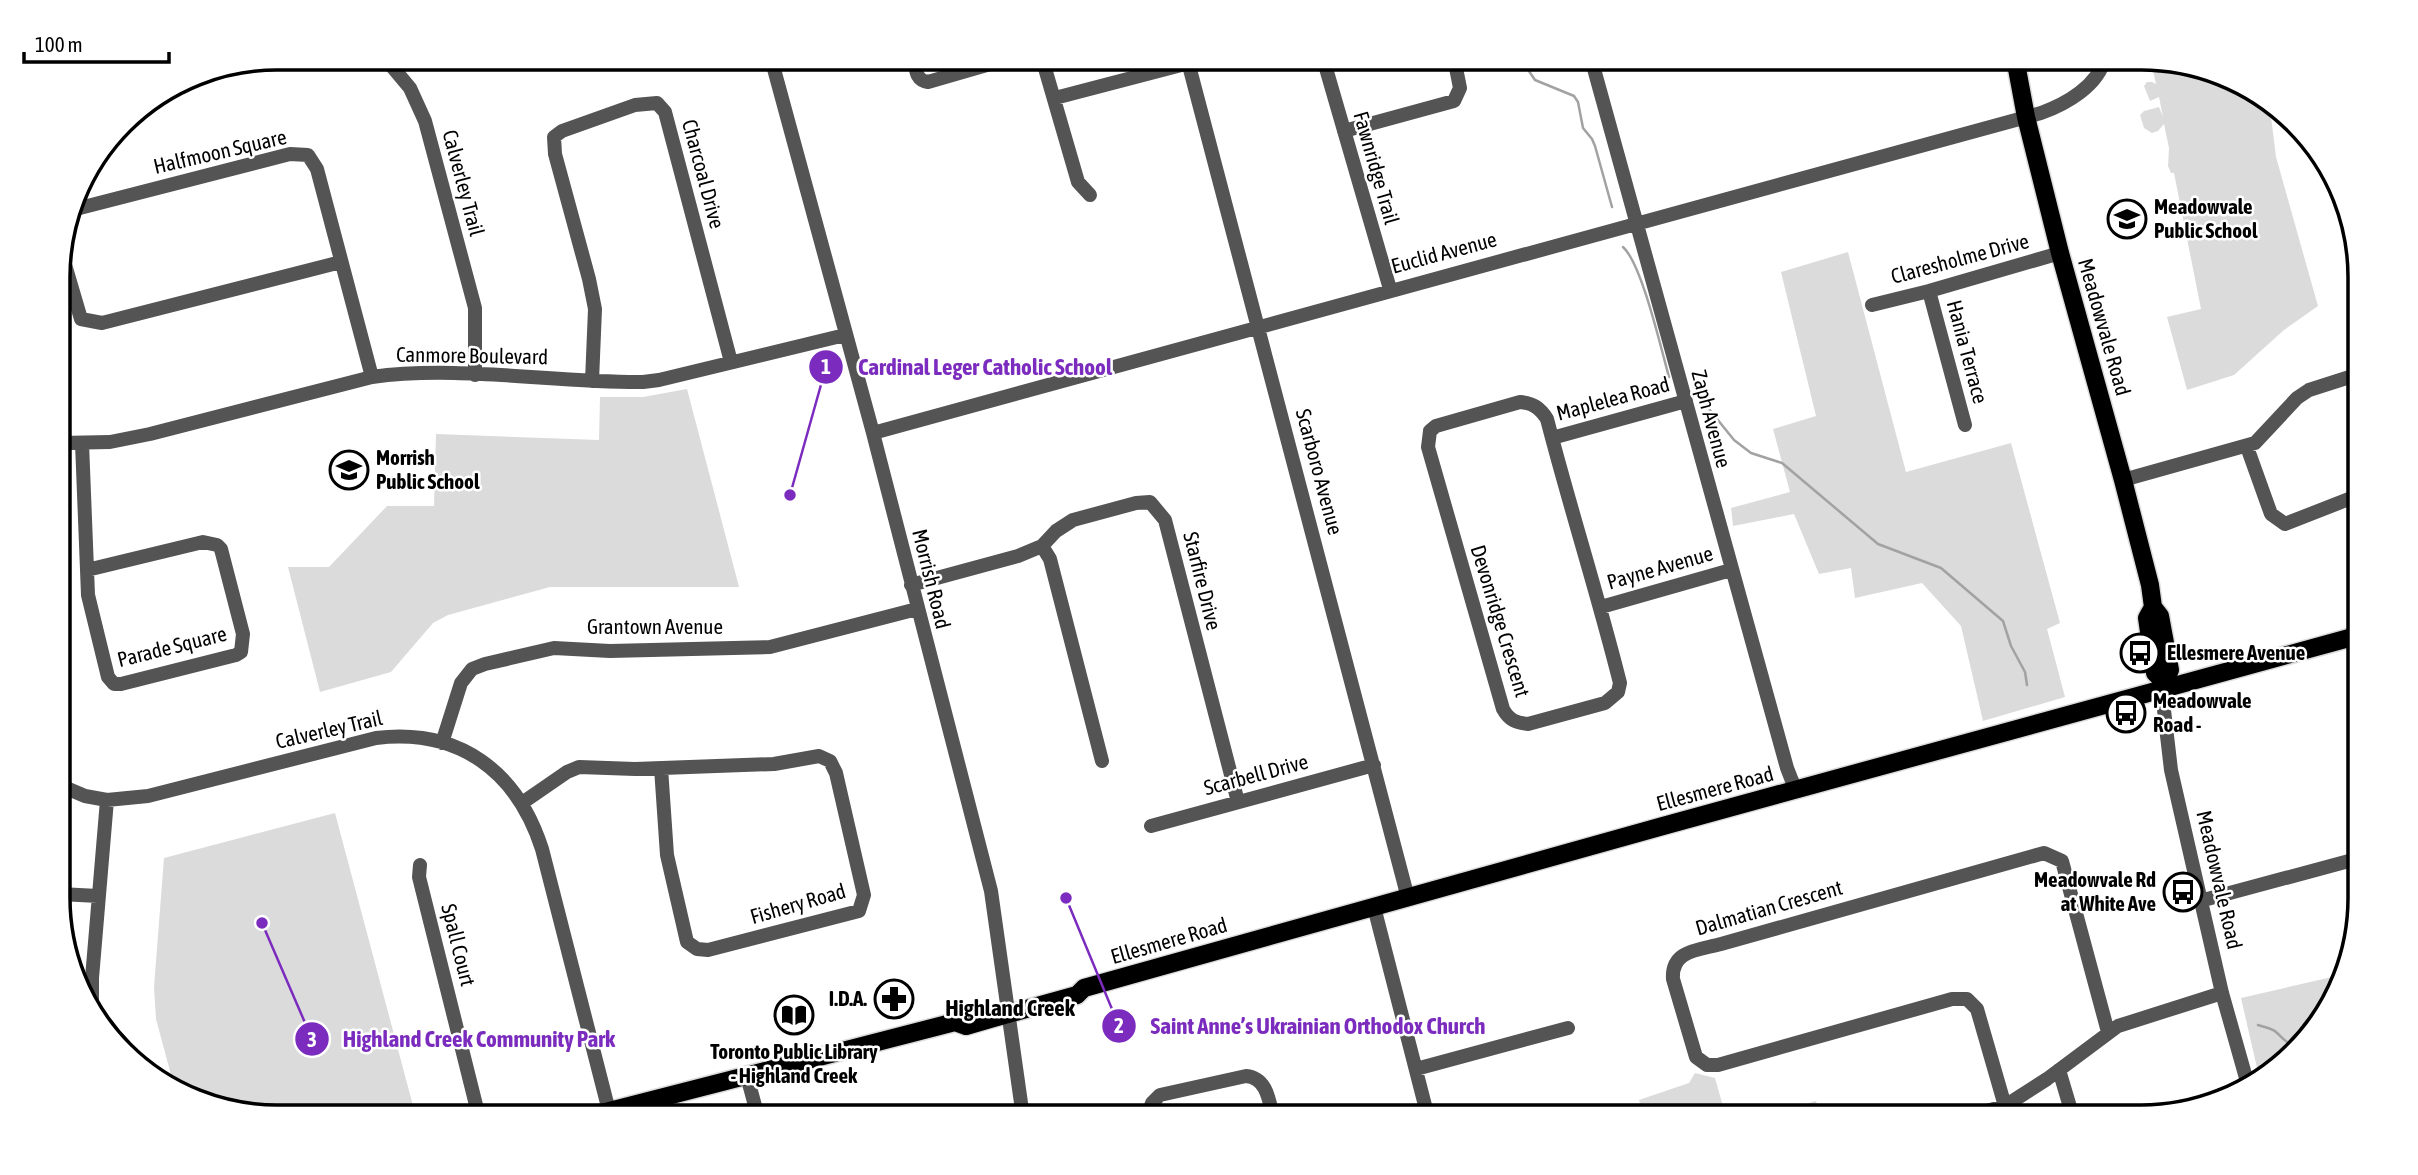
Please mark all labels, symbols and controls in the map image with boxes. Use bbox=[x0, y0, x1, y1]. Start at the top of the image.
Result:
scale bar bbox=[24, 21, 170, 65]
text: 100 m bbox=[35, 32, 83, 56]
street label: Fawnridge Trail bbox=[1349, 108, 1405, 227]
street label: Charcoal Drive bbox=[678, 116, 730, 231]
street label: Halfmoon Square bbox=[151, 124, 289, 178]
street label: Calverley Trail bbox=[438, 127, 490, 239]
place label: Meadowvale Public School bbox=[2154, 194, 2258, 242]
school or university icon: Meadowvale Public School bbox=[2106, 198, 2148, 240]
street label: Euclid Avenue bbox=[1388, 226, 1499, 278]
street label: Claresholme Drive bbox=[1888, 228, 2031, 288]
street label: Meadowvale Road bbox=[2074, 255, 2136, 398]
street label: Hania Terrace bbox=[1943, 297, 1993, 406]
street label: Canmore Boulevard bbox=[396, 342, 548, 368]
callout: Cardinal Leger Catholic School bbox=[809, 345, 1126, 389]
text: 1 bbox=[821, 354, 831, 378]
text: Cardinal Leger Catholic School bbox=[858, 354, 1113, 380]
street label: Zaph Avenue bbox=[1687, 367, 1737, 470]
street label: Maplelea Road bbox=[1553, 371, 1672, 425]
street label: Scarboro Avenue bbox=[1292, 406, 1348, 537]
place label: Morrish Public School bbox=[376, 445, 480, 493]
school or university icon: Morrish Public School bbox=[328, 449, 370, 491]
street label: Morrish Road bbox=[908, 526, 956, 631]
street label: Starfire Drive bbox=[1179, 529, 1227, 632]
street label: Payne Avenue bbox=[1604, 540, 1715, 594]
street label: Devonridge Crescent bbox=[1466, 542, 1535, 700]
street label: Grantown Avenue bbox=[587, 614, 723, 638]
street label: Parade Square bbox=[115, 621, 229, 671]
bus stop icon: Ellesmere Avenue bbox=[2119, 632, 2161, 674]
place label: Ellesmere Avenue bbox=[2167, 640, 2305, 664]
place label: Meadowvale Road - bbox=[2153, 688, 2252, 736]
bus stop icon: Meadowvale Road - bbox=[2105, 692, 2147, 734]
street label: Calverley Trail bbox=[273, 705, 385, 753]
street label: Scarbell Drive bbox=[1201, 749, 1310, 799]
street label: Ellesmere Road bbox=[1654, 761, 1776, 815]
street label: Meadowvale Road bbox=[2192, 808, 2248, 951]
place label: Meadowvale Rd at White Ave bbox=[2034, 867, 2156, 915]
bus stop icon: Meadowvale Rd at White Ave bbox=[2162, 871, 2204, 913]
street label: Dalmatian Crescent bbox=[1692, 875, 1845, 939]
street label: Fishery Road bbox=[747, 878, 848, 928]
street label: Spall Court bbox=[437, 901, 481, 988]
street label: Ellesmere Road bbox=[1108, 912, 1230, 968]
pharmacy icon: I.D.A. bbox=[873, 978, 915, 1020]
place label: I.D.A. bbox=[829, 986, 867, 1010]
library icon: Toronto Public Library - Highland Creek bbox=[773, 994, 815, 1036]
district label: Highland Creek bbox=[945, 995, 1076, 1021]
callout: Saint Anne’s Ukrainian Orthodox Church bbox=[1101, 1004, 1499, 1048]
text: 2 bbox=[1114, 1013, 1124, 1037]
text: Saint Anne’s Ukrainian Orthodox Church bbox=[1151, 1013, 1485, 1039]
callout: Highland Creek Community Park bbox=[294, 1017, 630, 1061]
text: Highland Creek Community Park bbox=[343, 1026, 616, 1052]
text: 3 bbox=[307, 1027, 317, 1051]
place label: Toronto Public Library - Highland Creek bbox=[710, 1039, 878, 1087]

